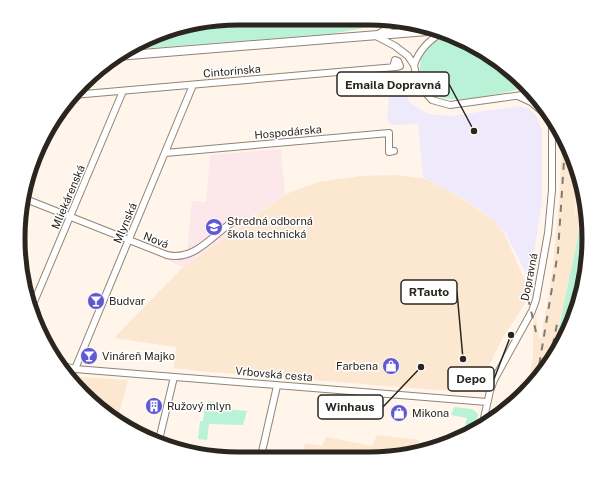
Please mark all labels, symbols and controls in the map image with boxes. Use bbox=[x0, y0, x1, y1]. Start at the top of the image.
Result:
street label: Cintorínska bbox=[203, 63, 261, 79]
callout: Emaila Dopravná bbox=[337, 72, 449, 96]
text: Emaila Dopravná bbox=[345, 78, 441, 92]
street label: Hospodárska bbox=[254, 123, 322, 141]
street label: Mliekárenská bbox=[49, 163, 87, 231]
street label: Mlynská bbox=[111, 201, 139, 245]
place label: Stredná odborná škola technická bbox=[227, 215, 313, 240]
school or university icon: Stredná odborná škola technická bbox=[204, 217, 224, 237]
street label: Nová bbox=[142, 230, 170, 250]
street label: Dopravná bbox=[518, 252, 540, 302]
callout: RTauto bbox=[401, 280, 457, 304]
text: RTauto bbox=[409, 285, 449, 299]
bar icon: Budvar bbox=[86, 291, 106, 311]
place label: Budvar bbox=[109, 295, 145, 307]
bar icon: Vináreň Majko bbox=[79, 346, 99, 366]
place label: Vináreň Majko bbox=[102, 350, 175, 362]
shop icon: Farbena bbox=[381, 356, 401, 376]
place label: Farbena bbox=[336, 360, 378, 372]
street label: Vrbovská cesta bbox=[235, 365, 313, 383]
callout: Depo bbox=[448, 367, 494, 391]
text: Depo bbox=[456, 372, 486, 386]
callout: Winhaus bbox=[318, 395, 383, 419]
building icon: Ružový mlyn bbox=[144, 396, 164, 416]
place label: Ružový mlyn bbox=[167, 400, 231, 412]
text: Winhaus bbox=[325, 400, 375, 414]
shop icon: Mikona bbox=[389, 403, 409, 423]
place label: Mikona bbox=[412, 407, 449, 419]

